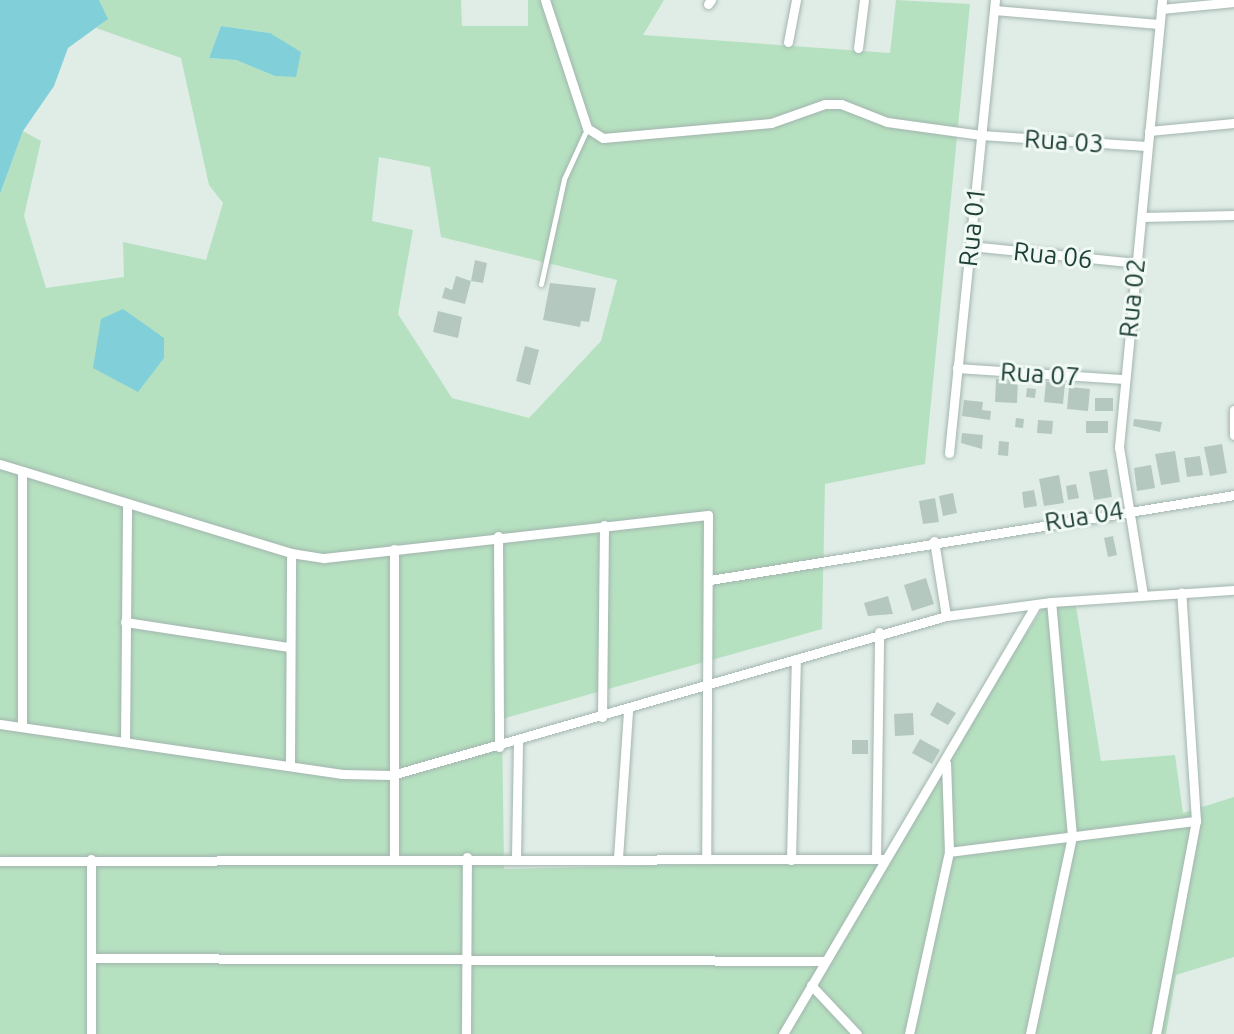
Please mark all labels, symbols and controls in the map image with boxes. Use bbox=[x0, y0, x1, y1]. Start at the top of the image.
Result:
street label: Rua 03 bbox=[1023, 123, 1105, 159]
street label: Rua 01 bbox=[952, 186, 992, 268]
street label: Rua 06 bbox=[1012, 235, 1094, 275]
street label: Rua 02 bbox=[1112, 257, 1152, 339]
street label: Rua 07 bbox=[999, 356, 1081, 392]
street label: Rua 04 bbox=[1042, 494, 1126, 538]

